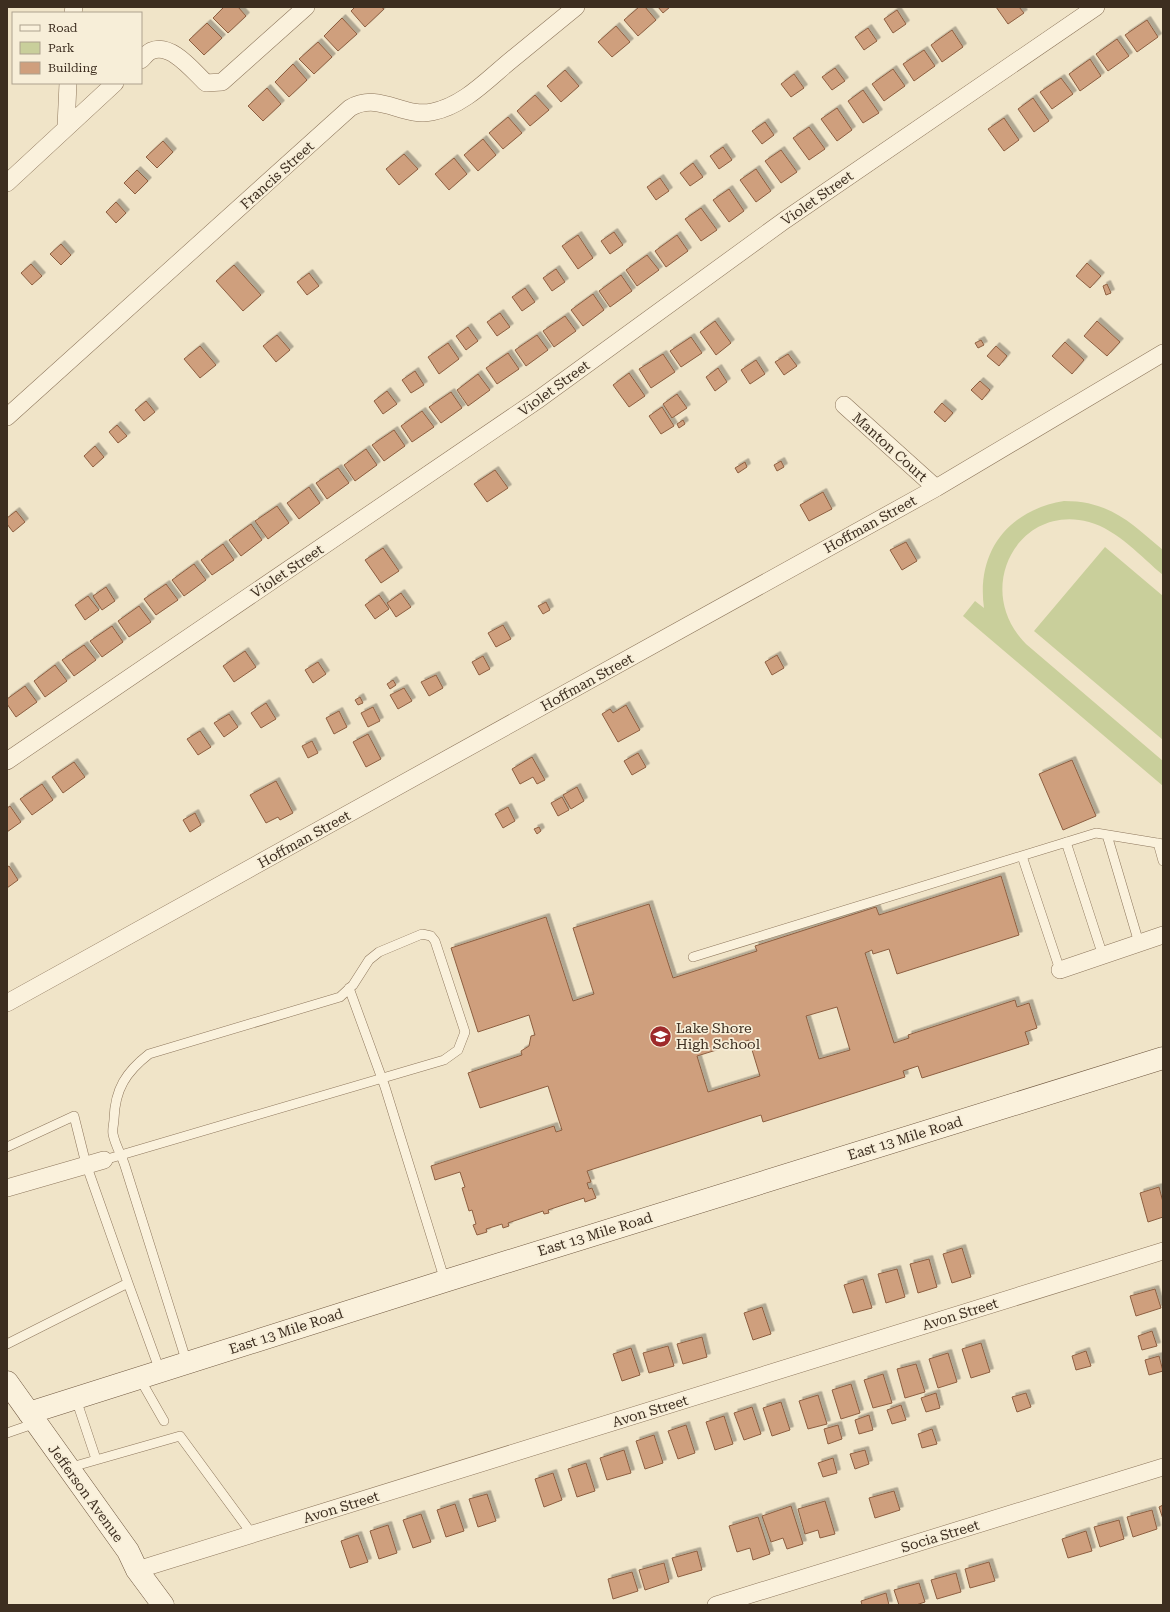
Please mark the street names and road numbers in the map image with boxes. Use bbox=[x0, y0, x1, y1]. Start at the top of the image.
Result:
street label: Francis Street bbox=[237, 138, 317, 212]
street label: Violet Street bbox=[778, 167, 856, 229]
street label: Violet Street bbox=[515, 357, 593, 419]
street label: Manton Court bbox=[849, 409, 931, 485]
street label: Hoffman Street bbox=[821, 492, 919, 556]
street label: Violet Street bbox=[248, 541, 326, 601]
street label: Hoffman Street bbox=[538, 650, 636, 714]
street label: Hoffman Street bbox=[255, 807, 353, 871]
street label: East 13 Mile Road bbox=[846, 1113, 964, 1163]
street label: East 13 Mile Road bbox=[536, 1209, 654, 1259]
street label: Avon Street bbox=[920, 1295, 1000, 1333]
street label: East 13 Mile Road bbox=[227, 1305, 345, 1357]
street label: Avon Street bbox=[610, 1392, 690, 1430]
street label: Jefferson Avenue bbox=[45, 1441, 127, 1545]
street label: Avon Street bbox=[301, 1488, 381, 1526]
street label: Socia Street bbox=[899, 1516, 981, 1556]

